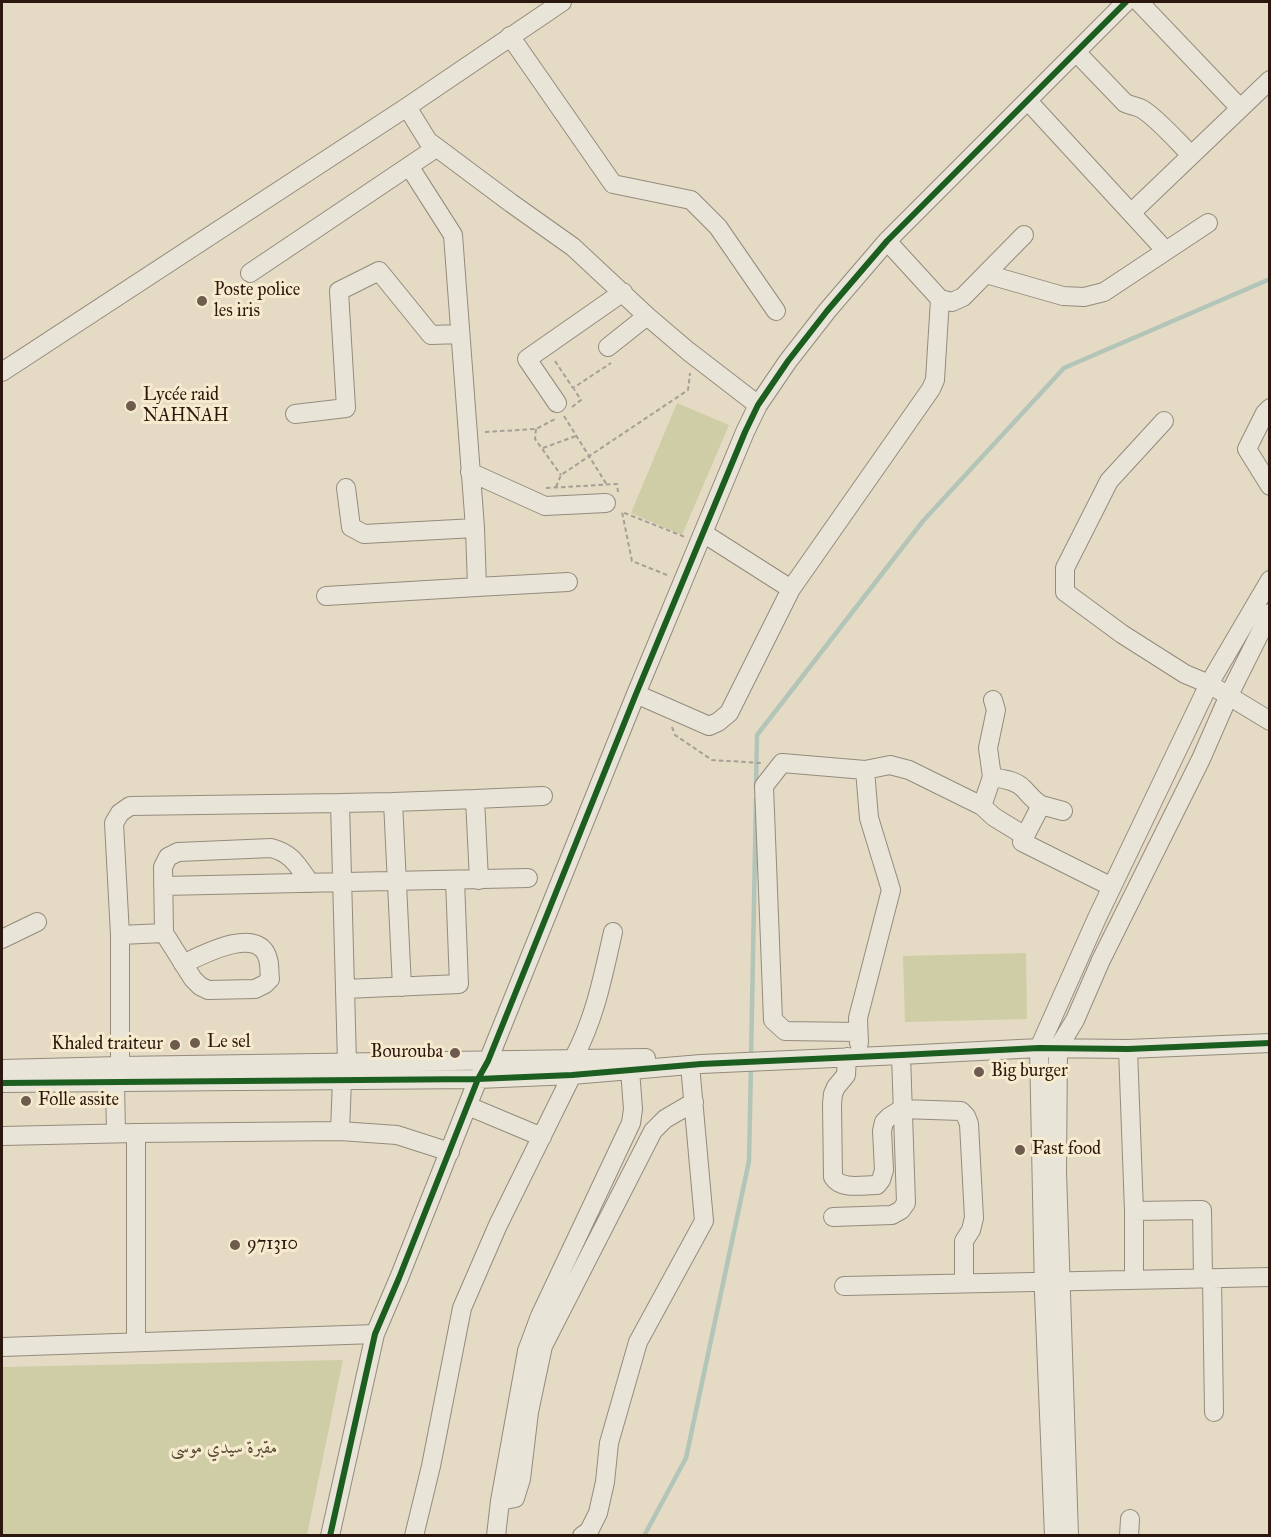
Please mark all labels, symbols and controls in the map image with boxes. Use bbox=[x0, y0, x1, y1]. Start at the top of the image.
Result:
place label: Poste police les iris bbox=[214, 280, 300, 322]
marker: Poste police les iris bbox=[195, 294, 209, 308]
place label: Lycée raid NAHNAH bbox=[143, 385, 229, 428]
marker: Lycée raid NAHNAH bbox=[124, 399, 138, 413]
place label: Le sel bbox=[207, 1032, 251, 1054]
place label: Khaled traiteur bbox=[52, 1034, 163, 1056]
marker: Le sel bbox=[188, 1036, 202, 1050]
marker: Khaled traiteur bbox=[168, 1038, 182, 1052]
place label: Bourouba bbox=[371, 1042, 443, 1064]
marker: Bourouba bbox=[448, 1046, 462, 1060]
place label: Big burger bbox=[991, 1061, 1068, 1083]
marker: Big burger bbox=[972, 1065, 986, 1079]
place label: Folle assite bbox=[38, 1090, 119, 1112]
marker: Folle assite bbox=[19, 1094, 33, 1108]
place label: Fast food bbox=[1032, 1139, 1101, 1161]
marker: Fast food bbox=[1013, 1143, 1027, 1157]
place label: 971310 bbox=[247, 1234, 298, 1256]
marker: 971310 bbox=[228, 1238, 242, 1252]
park label: مقبرة سيدي موسى bbox=[170, 1438, 278, 1460]

